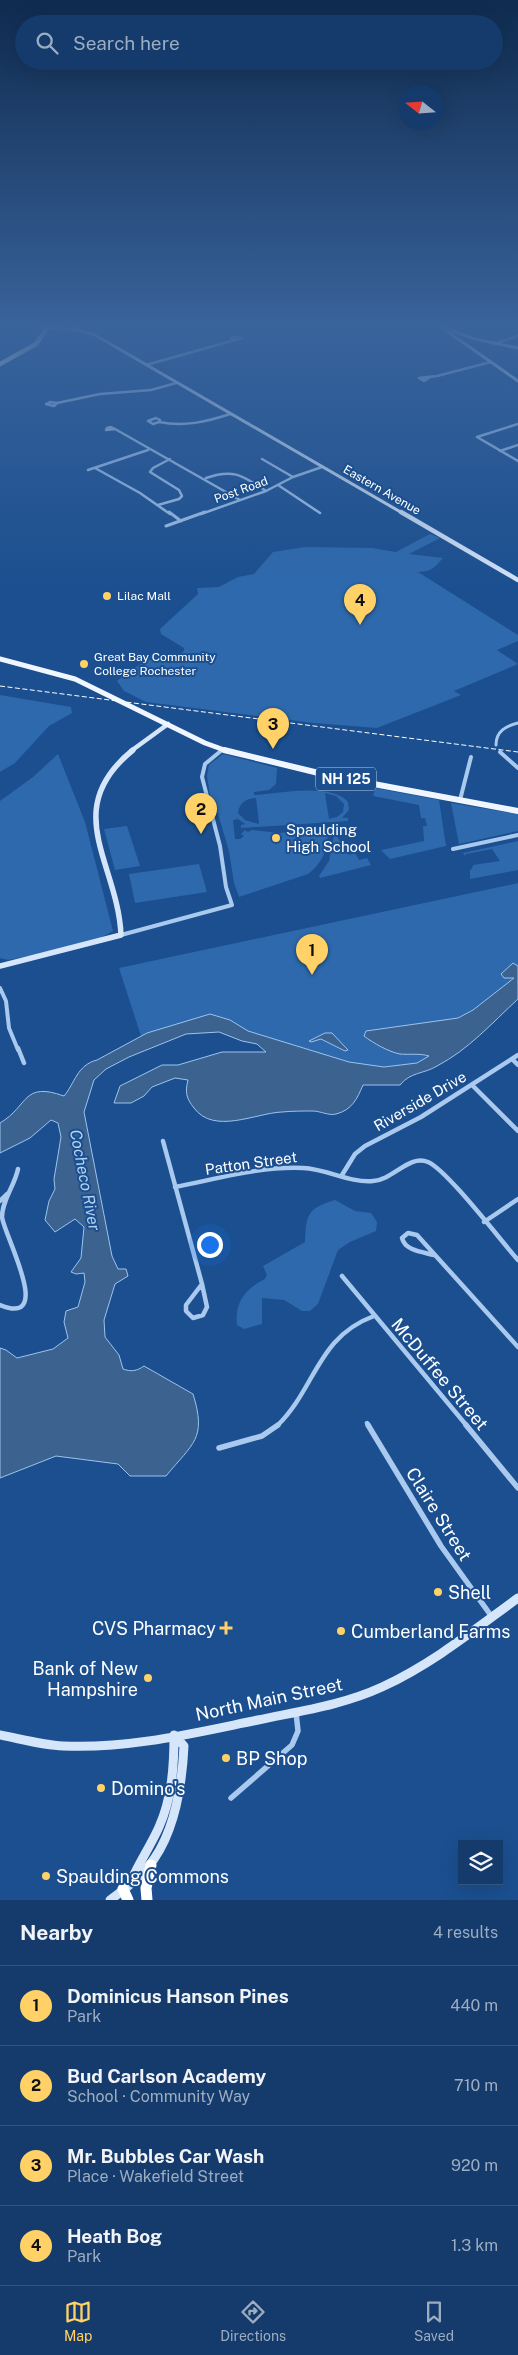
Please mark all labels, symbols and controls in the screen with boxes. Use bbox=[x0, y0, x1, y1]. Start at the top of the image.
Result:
search box bbox=[15, 15, 503, 70]
icon: search bbox=[33, 29, 61, 57]
text: Search here bbox=[73, 32, 180, 54]
north arrow bbox=[398, 85, 443, 130]
street label: Eastern Avenue bbox=[341, 462, 423, 518]
street label: Post Road bbox=[212, 474, 270, 506]
pin: 4 bbox=[344, 584, 376, 625]
place label: Lilac Mall bbox=[117, 589, 171, 603]
marker: Lilac Mall bbox=[101, 590, 113, 602]
place label: Great Bay Community College Rochester bbox=[94, 650, 216, 678]
marker: Great Bay Community College Rochester bbox=[78, 658, 90, 670]
pin: 3 bbox=[257, 708, 289, 749]
road number: NH 125 bbox=[316, 768, 376, 791]
pin: 2 bbox=[185, 793, 217, 834]
place label: Spaulding High School bbox=[286, 821, 371, 855]
marker: Spaulding High School bbox=[270, 832, 282, 844]
pin: 1 bbox=[296, 934, 328, 975]
street label: Riverside Drive bbox=[371, 1068, 469, 1134]
water label: Cocheco River bbox=[66, 1128, 104, 1233]
street label: Patton Street bbox=[204, 1148, 298, 1178]
your location bbox=[197, 1232, 223, 1258]
street label: McDuffee Street bbox=[387, 1314, 493, 1434]
street label: Claire Street bbox=[402, 1463, 476, 1565]
place label: Shell bbox=[448, 1582, 491, 1603]
marker: Shell bbox=[432, 1586, 444, 1598]
place label: CVS Pharmacy bbox=[92, 1618, 216, 1639]
place label: Cumberland Farms bbox=[351, 1621, 510, 1642]
marker: CVS Pharmacy bbox=[220, 1622, 232, 1634]
marker: Cumberland Farms bbox=[335, 1625, 347, 1637]
place label: Bank of New Hampshire bbox=[32, 1658, 138, 1700]
marker: Bank of New Hampshire bbox=[142, 1672, 154, 1684]
street label: North Main Street bbox=[194, 1673, 344, 1725]
place label: BP Shop bbox=[236, 1748, 307, 1769]
marker: BP Shop bbox=[220, 1752, 232, 1764]
place label: Domino's bbox=[111, 1778, 185, 1799]
marker: Domino's bbox=[95, 1782, 107, 1794]
map controls bbox=[458, 1840, 503, 1885]
button: layers bbox=[458, 1840, 503, 1885]
place label: Spaulding Commons bbox=[56, 1866, 229, 1887]
marker: Spaulding Commons bbox=[40, 1870, 52, 1882]
text: Nearby bbox=[20, 1920, 93, 1945]
text: 4 results bbox=[433, 1923, 498, 1942]
text: Dominicus Hanson Pines bbox=[67, 1985, 289, 2007]
text: 1 bbox=[33, 1996, 39, 2015]
text: 440 m bbox=[450, 1996, 498, 2015]
text: Park bbox=[67, 2007, 101, 2026]
text: Bud Carlson Academy bbox=[67, 2065, 266, 2087]
text: 2 bbox=[31, 2076, 41, 2095]
text: 710 m bbox=[454, 2076, 498, 2095]
text: School · Community Way bbox=[67, 2087, 250, 2106]
text: Mr. Bubbles Car Wash bbox=[67, 2145, 264, 2167]
text: 3 bbox=[31, 2156, 41, 2175]
text: 920 m bbox=[451, 2156, 498, 2175]
text: Place · Wakefield Street bbox=[67, 2167, 244, 2186]
text: Heath Bog bbox=[67, 2225, 162, 2247]
text: 4 bbox=[31, 2236, 41, 2255]
text: 1.3 km bbox=[451, 2236, 498, 2255]
text: Park bbox=[67, 2247, 101, 2266]
tab: Map bbox=[64, 2298, 92, 2344]
tab: Directions bbox=[220, 2298, 286, 2344]
tab: Saved bbox=[414, 2298, 454, 2344]

